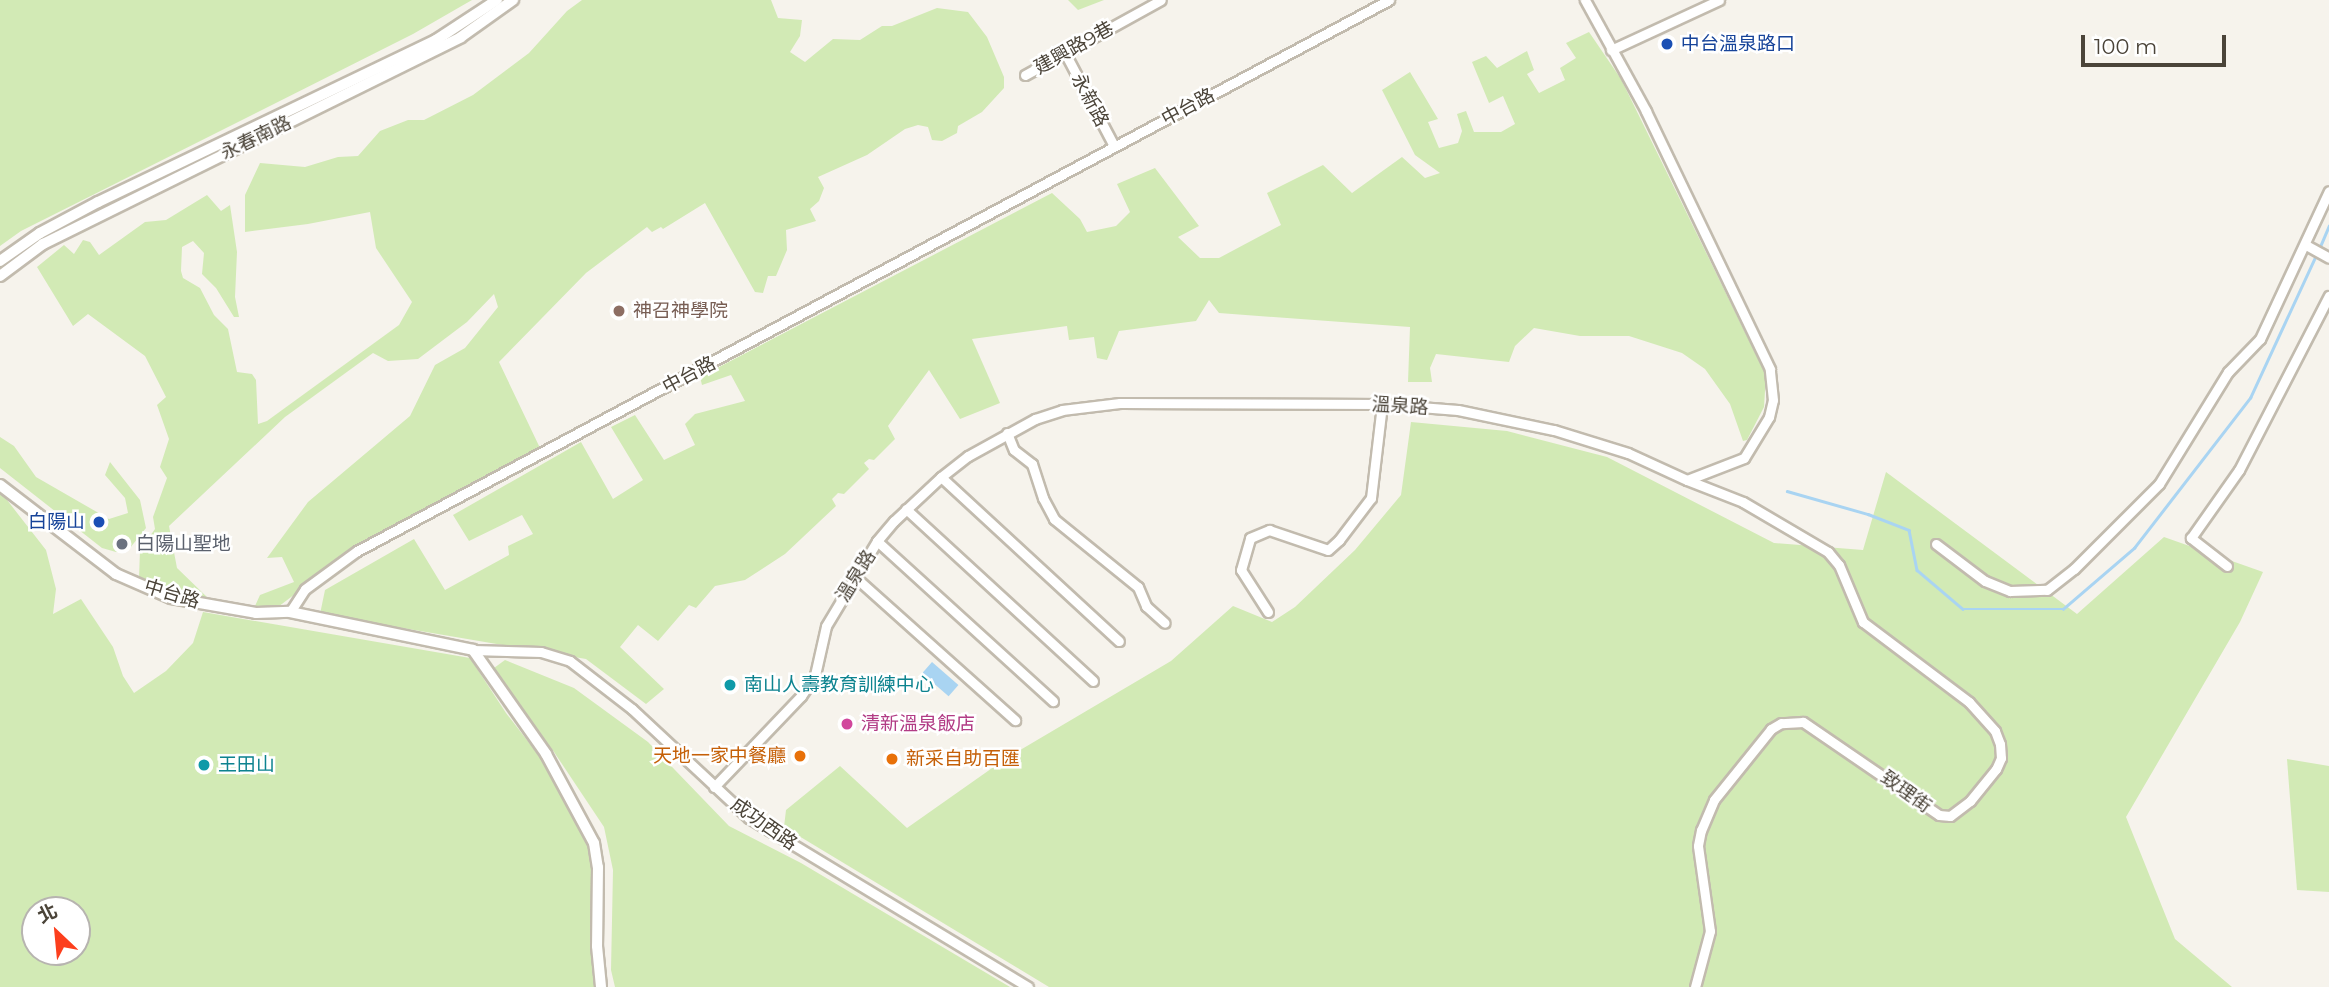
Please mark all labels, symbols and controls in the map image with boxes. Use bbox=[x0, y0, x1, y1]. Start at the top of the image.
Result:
street label: 建興路9巷 bbox=[1030, 17, 1118, 79]
scale bar bbox=[2084, 21, 2229, 65]
place label: 中台溫泉路口 bbox=[1681, 33, 1795, 55]
text: 100 m bbox=[2094, 34, 2157, 59]
marker: 中台溫泉路口 bbox=[1659, 36, 1675, 52]
street label: 永新路 bbox=[1067, 69, 1113, 131]
street label: 中台路 bbox=[1157, 84, 1219, 130]
street label: 永春南路 bbox=[217, 111, 295, 165]
place label: 神召神學院 bbox=[633, 300, 728, 322]
marker: 神召神學院 bbox=[611, 303, 627, 319]
street label: 中台路 bbox=[658, 352, 720, 398]
street label: 溫泉路 bbox=[1371, 393, 1429, 419]
place label: 白陽山 bbox=[28, 511, 85, 533]
marker: 白陽山 bbox=[91, 514, 107, 530]
place label: 白陽山聖地 bbox=[136, 533, 231, 555]
marker: 白陽山聖地 bbox=[114, 536, 130, 552]
street label: 溫泉路 bbox=[831, 546, 881, 606]
street label: 中台路 bbox=[141, 575, 203, 613]
place label: 南山人壽教育訓練中心 bbox=[744, 674, 934, 696]
marker: 南山人壽教育訓練中心 bbox=[722, 677, 738, 693]
place label: 清新溫泉飯店 bbox=[861, 713, 975, 735]
marker: 清新溫泉飯店 bbox=[839, 716, 855, 732]
place label: 天地一家中餐廳 bbox=[653, 745, 786, 767]
marker: 天地一家中餐廳 bbox=[792, 748, 808, 764]
place label: 新采自助百匯 bbox=[906, 748, 1020, 770]
marker: 新采自助百匯 bbox=[884, 751, 900, 767]
place label: 王田山 bbox=[218, 754, 275, 776]
marker: 王田山 bbox=[196, 757, 212, 773]
street label: 致理街 bbox=[1876, 766, 1936, 818]
street label: 成功西路 bbox=[726, 793, 802, 855]
north arrow bbox=[21, 896, 91, 966]
text: 北 bbox=[34, 899, 61, 928]

